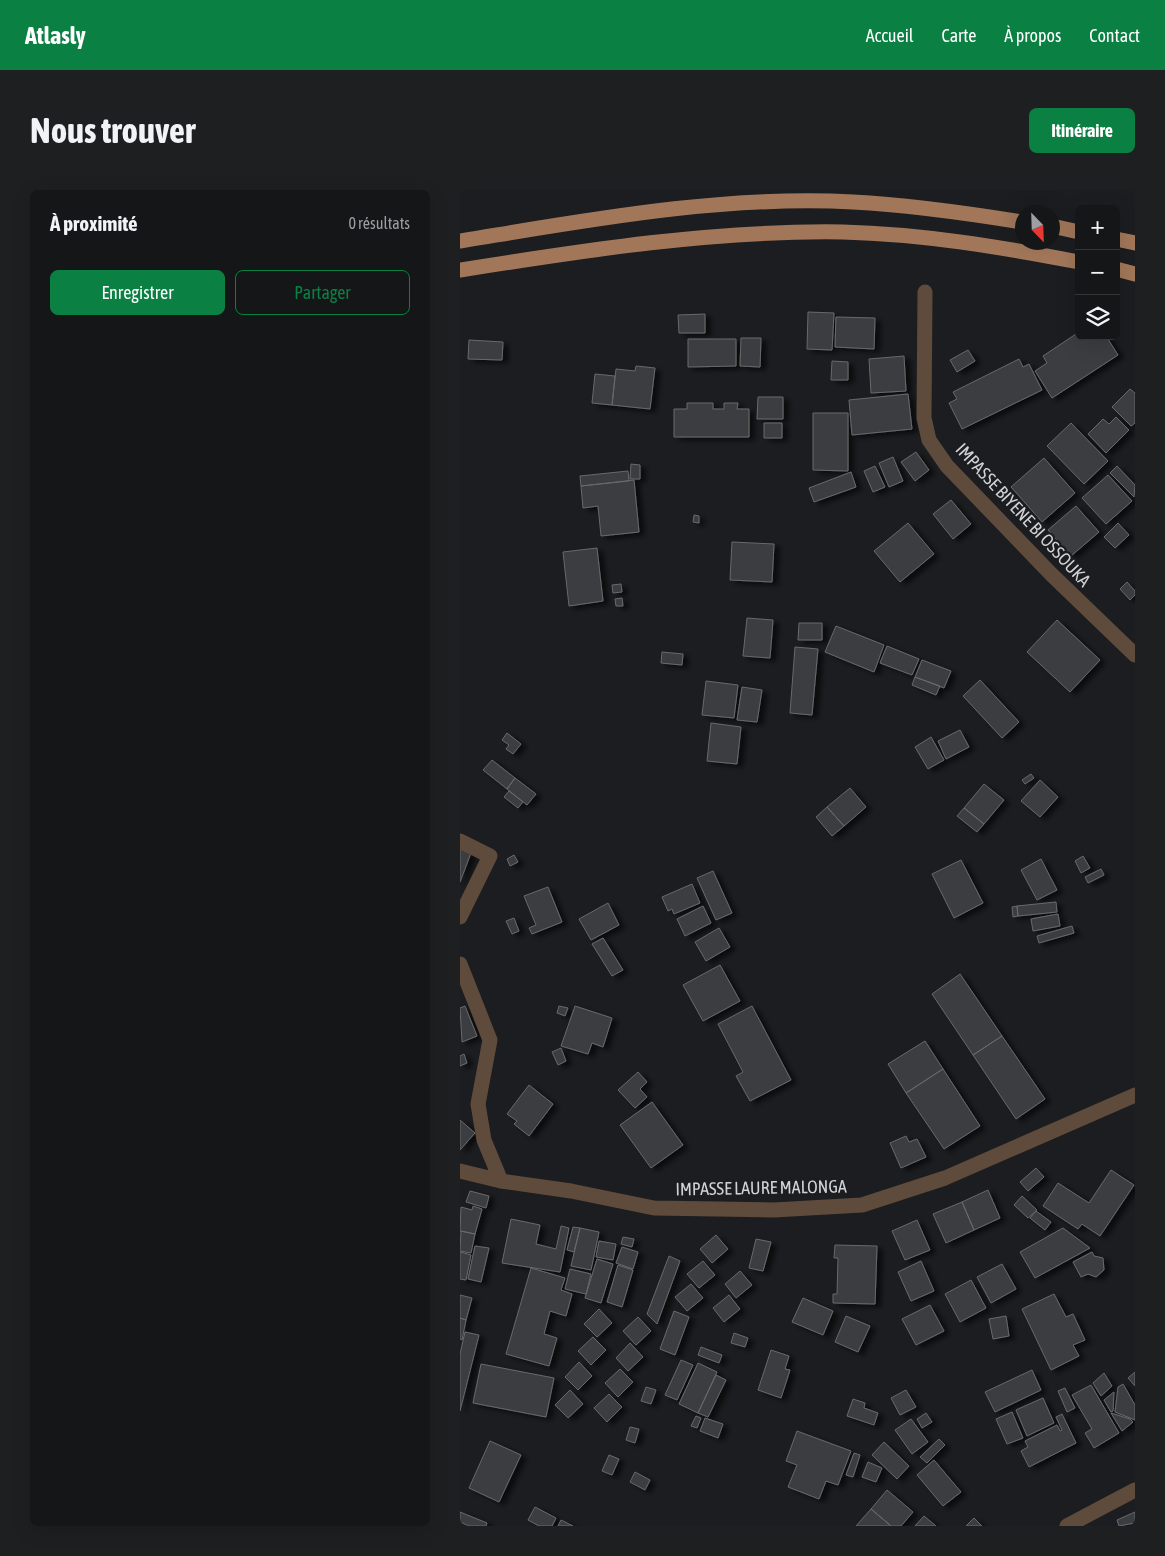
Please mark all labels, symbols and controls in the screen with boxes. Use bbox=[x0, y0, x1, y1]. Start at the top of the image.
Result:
text: Atlasly bbox=[25, 22, 86, 49]
text: Accueil bbox=[866, 25, 914, 46]
text: Carte bbox=[942, 25, 976, 46]
text: À propos bbox=[1004, 25, 1061, 46]
text: Contact bbox=[1089, 25, 1140, 46]
button: Itinéraire bbox=[1029, 108, 1135, 153]
text: Nous trouver bbox=[30, 110, 195, 150]
north arrow bbox=[1015, 205, 1060, 250]
map controls bbox=[1075, 205, 1120, 340]
button: + bbox=[1075, 205, 1120, 250]
text: À proximité bbox=[50, 211, 138, 235]
text: 0 résultats bbox=[348, 214, 410, 232]
button: − bbox=[1075, 250, 1120, 295]
button: Enregistrer bbox=[50, 270, 225, 315]
button: Partager bbox=[235, 270, 410, 315]
button: layers bbox=[1075, 295, 1120, 340]
street label: IMPASSE BIYENE BI OSSOUKA bbox=[951, 439, 1095, 591]
street label: IMPASSE LAURE MALONGA bbox=[675, 1176, 847, 1199]

